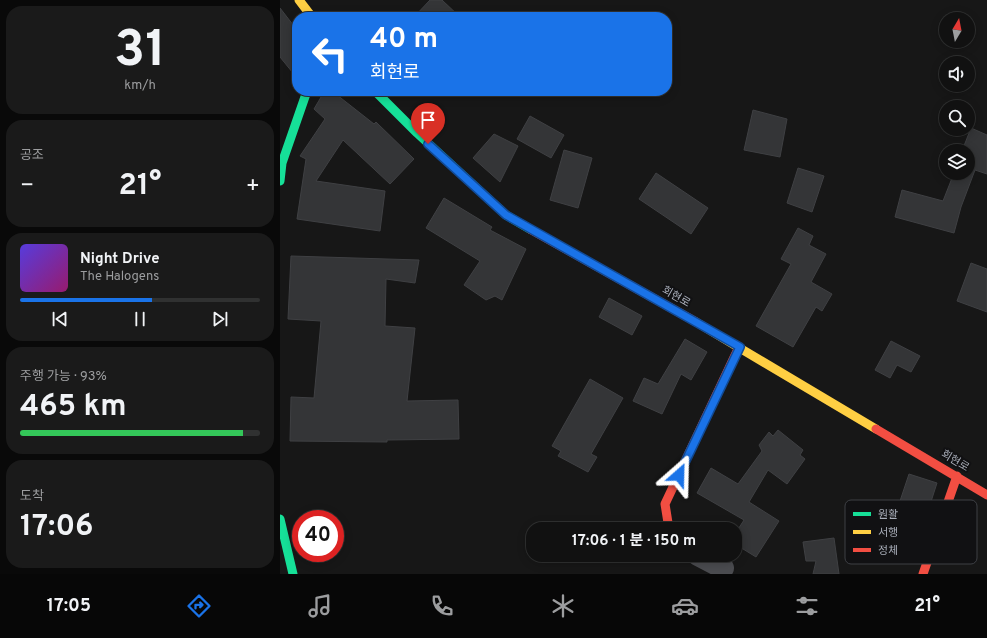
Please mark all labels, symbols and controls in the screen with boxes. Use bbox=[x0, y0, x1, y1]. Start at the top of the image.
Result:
north arrow bbox=[939, 12, 975, 48]
map controls bbox=[939, 12, 975, 180]
text: 31 bbox=[114, 19, 166, 85]
text: 40 m bbox=[370, 22, 438, 58]
icon: left bbox=[304, 28, 356, 80]
button: sound bbox=[939, 56, 975, 92]
text: 회현로 bbox=[370, 62, 420, 85]
text: km/h bbox=[124, 78, 156, 94]
button: search bbox=[939, 100, 975, 136]
pin bbox=[411, 103, 445, 144]
icon: arrive bbox=[417, 109, 439, 131]
button: layers bbox=[939, 144, 975, 180]
text: 공조 bbox=[20, 148, 44, 164]
text: 21° bbox=[119, 168, 161, 205]
text: − bbox=[20, 173, 34, 200]
text: + bbox=[246, 173, 260, 200]
text: Night Drive bbox=[80, 250, 160, 269]
text: The Halogens bbox=[80, 269, 159, 285]
street label: 회현로 bbox=[659, 283, 693, 311]
icon: previous bbox=[49, 308, 71, 330]
icon: pause bbox=[129, 308, 151, 330]
icon: next bbox=[209, 308, 231, 330]
text: 주행 가능 · 93% bbox=[20, 369, 107, 385]
text: 465 km bbox=[20, 389, 127, 426]
street label: 회현로 bbox=[938, 447, 972, 475]
position arrow bbox=[658, 454, 700, 496]
text: 도착 bbox=[20, 489, 44, 505]
legend bbox=[845, 500, 977, 564]
text: 원활 bbox=[878, 508, 898, 522]
text: 17:06 bbox=[20, 509, 94, 546]
speed limit sign: 40 bbox=[292, 510, 344, 562]
text: 서행 bbox=[878, 526, 898, 540]
text: 17:06 · 1 분 · 150 m bbox=[572, 532, 696, 551]
text: 정체 bbox=[878, 544, 898, 558]
icon: directions bbox=[185, 592, 213, 620]
icon: music bbox=[306, 592, 334, 620]
icon: phone bbox=[428, 592, 456, 620]
icon: climate bbox=[549, 592, 577, 620]
icon: car bbox=[671, 592, 699, 620]
icon: filters bbox=[793, 592, 821, 620]
text: 17:05 bbox=[47, 595, 91, 618]
text: 21° bbox=[914, 595, 940, 618]

